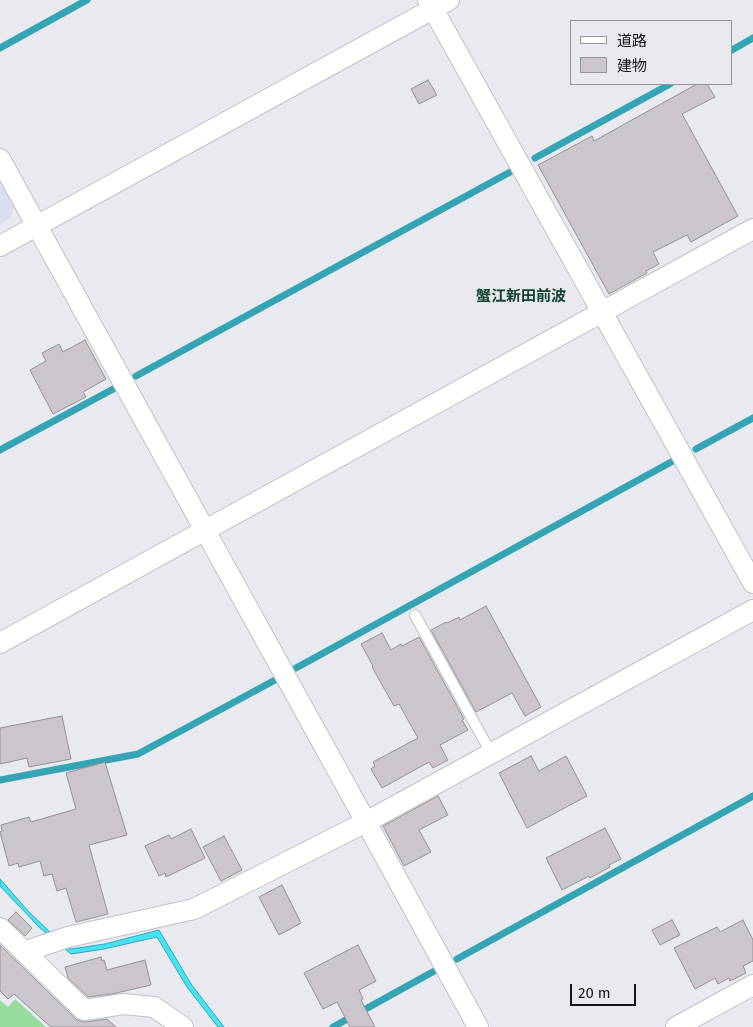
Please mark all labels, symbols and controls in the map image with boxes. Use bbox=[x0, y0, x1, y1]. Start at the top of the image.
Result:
legend bbox=[570, 20, 733, 85]
text: 道路 bbox=[617, 32, 647, 50]
text: 建物 bbox=[617, 57, 647, 75]
district label: 蟹江新田前波 bbox=[476, 288, 566, 306]
scale bar bbox=[573, 974, 639, 1006]
text: 20 m bbox=[578, 984, 611, 1002]

